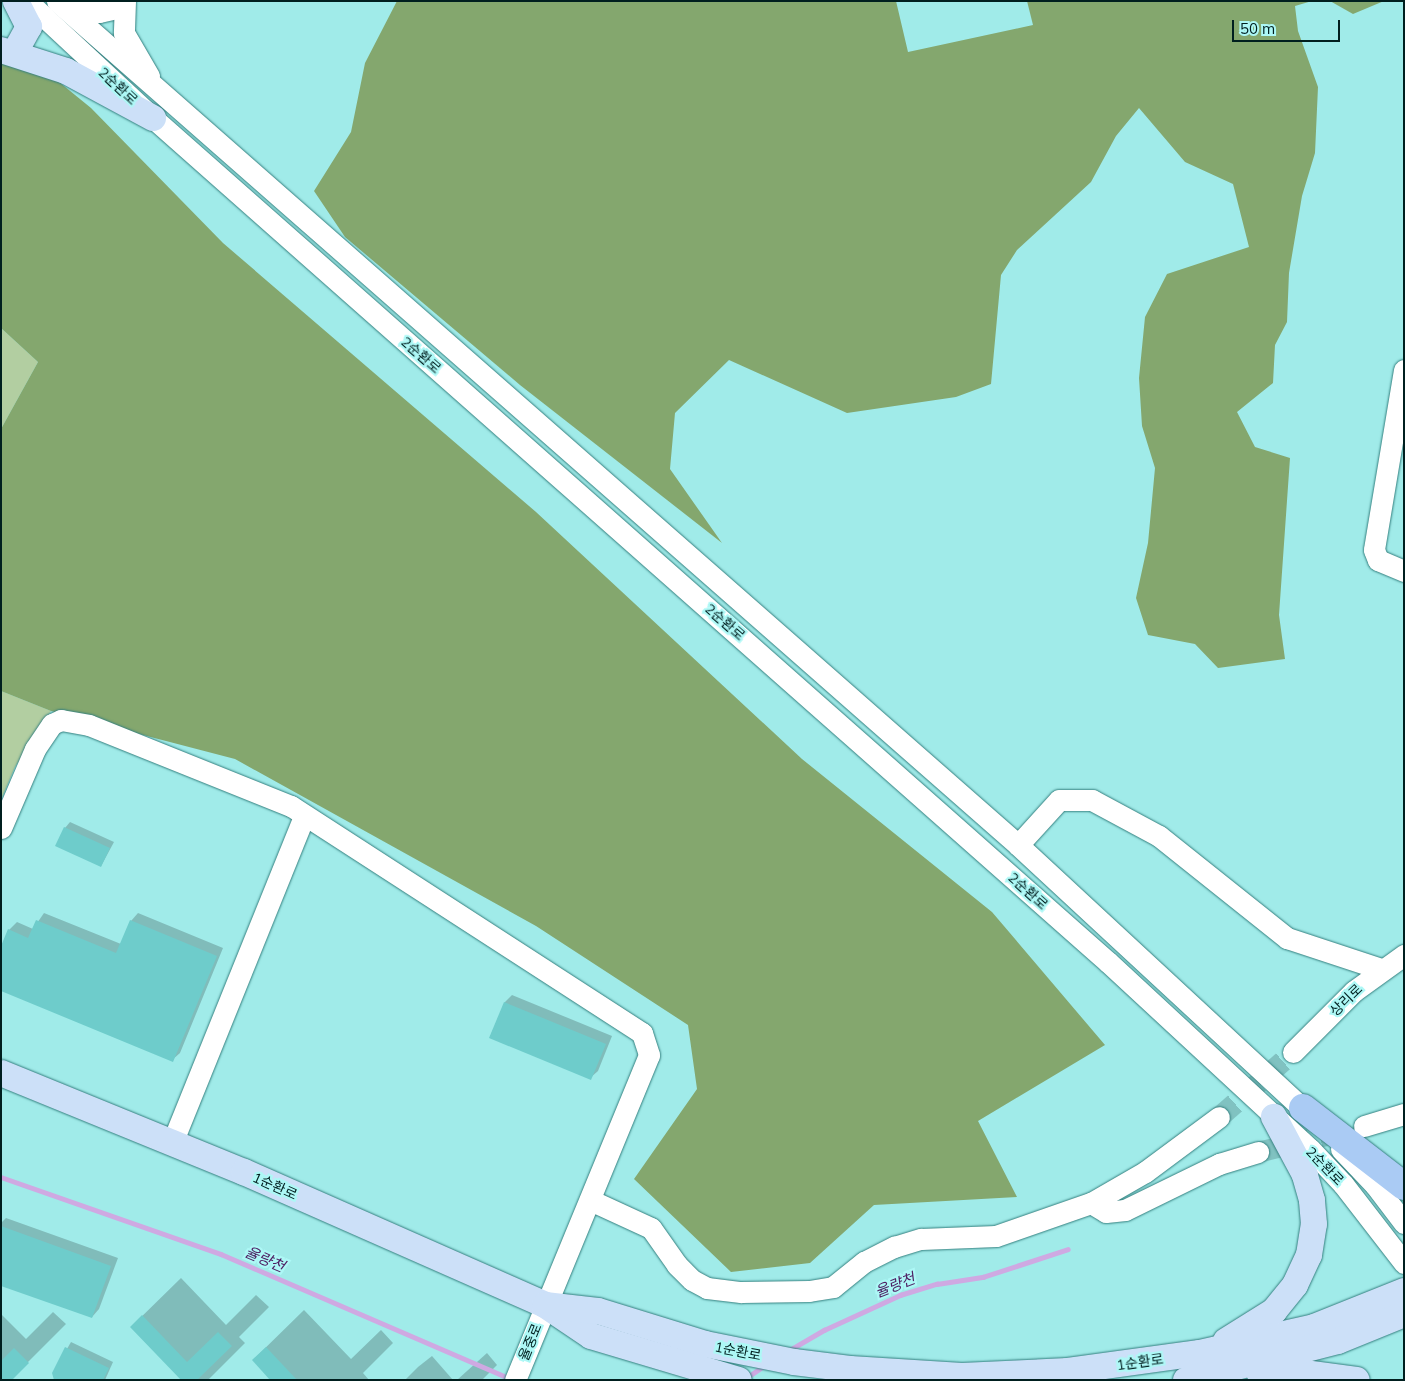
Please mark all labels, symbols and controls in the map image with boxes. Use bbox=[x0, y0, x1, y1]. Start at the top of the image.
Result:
scale bar bbox=[1235, 10, 1342, 42]
text: 50 m bbox=[1240, 19, 1275, 38]
street label: 2순환로 bbox=[95, 64, 141, 108]
street label: 2순환로 bbox=[398, 333, 444, 377]
street label: 2순환로 bbox=[702, 600, 748, 644]
street label: 2순환로 bbox=[1005, 869, 1051, 913]
street label: 상리로 bbox=[1326, 981, 1366, 1019]
street label: 2순환로 bbox=[1303, 1143, 1347, 1189]
street label: 1순환로 bbox=[250, 1169, 300, 1203]
water label: 율량천 bbox=[242, 1243, 288, 1275]
water label: 율량천 bbox=[872, 1269, 918, 1301]
street label: 율중로 bbox=[515, 1321, 545, 1363]
street label: 1순환로 bbox=[713, 1338, 763, 1364]
street label: 1순환로 bbox=[1116, 1350, 1164, 1374]

